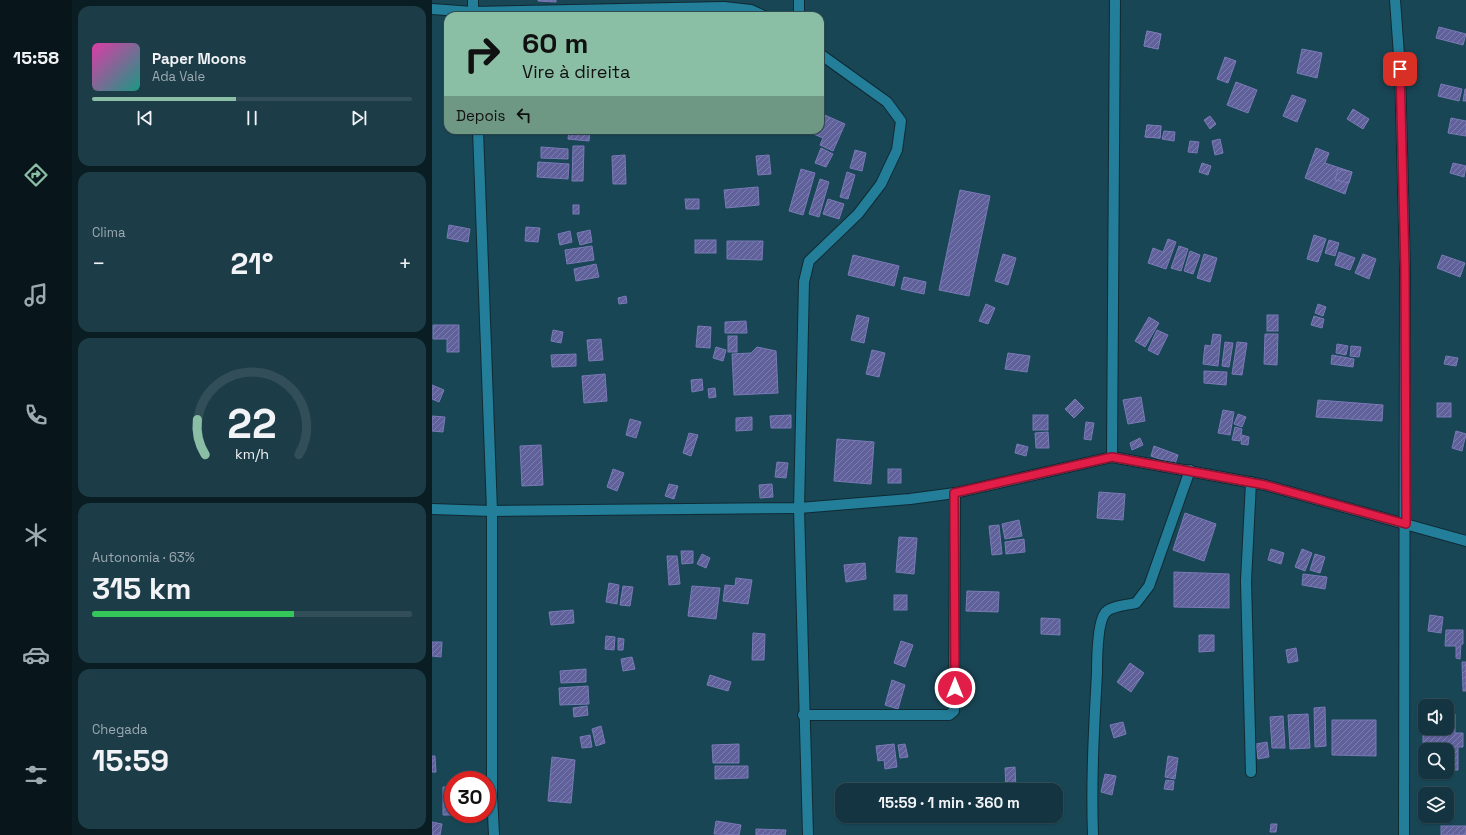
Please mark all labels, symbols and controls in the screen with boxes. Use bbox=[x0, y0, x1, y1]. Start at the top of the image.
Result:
text: 60 m bbox=[522, 25, 588, 61]
icon: right bbox=[456, 28, 508, 80]
text: 15:58 bbox=[13, 46, 59, 69]
text: Paper Moons bbox=[152, 49, 246, 68]
pin bbox=[1383, 52, 1417, 86]
icon: arrive bbox=[1389, 58, 1411, 80]
text: Vire à direita bbox=[522, 60, 630, 83]
text: Ada Vale bbox=[152, 68, 205, 85]
icon: left bbox=[513, 104, 535, 126]
text: Depois bbox=[456, 106, 505, 125]
icon: previous bbox=[134, 107, 156, 129]
icon: pause bbox=[241, 107, 263, 129]
icon: next bbox=[348, 107, 370, 129]
icon: directions bbox=[22, 161, 50, 189]
text: Clima bbox=[92, 224, 125, 241]
text: 21° bbox=[230, 244, 274, 283]
text: − bbox=[92, 249, 106, 277]
text: + bbox=[398, 249, 412, 277]
icon: music bbox=[22, 281, 50, 309]
text: 22 bbox=[227, 397, 277, 450]
icon: phone bbox=[22, 401, 50, 429]
text: km/h bbox=[235, 445, 269, 463]
icon: climate bbox=[22, 521, 50, 549]
text: Autonomia · 63% bbox=[92, 549, 195, 566]
text: 315 km bbox=[92, 569, 191, 608]
icon: car bbox=[22, 641, 50, 669]
position arrow bbox=[934, 667, 976, 709]
map controls bbox=[1418, 699, 1454, 823]
button: sound bbox=[1418, 699, 1454, 735]
text: Chegada bbox=[92, 721, 148, 738]
text: 15:59 bbox=[92, 741, 169, 780]
button: search bbox=[1418, 743, 1454, 779]
icon: filters bbox=[22, 761, 50, 789]
speed limit sign: 30 bbox=[444, 771, 496, 823]
button: layers bbox=[1418, 787, 1454, 823]
text: 15:59 · 1 min · 360 m bbox=[878, 793, 1020, 812]

